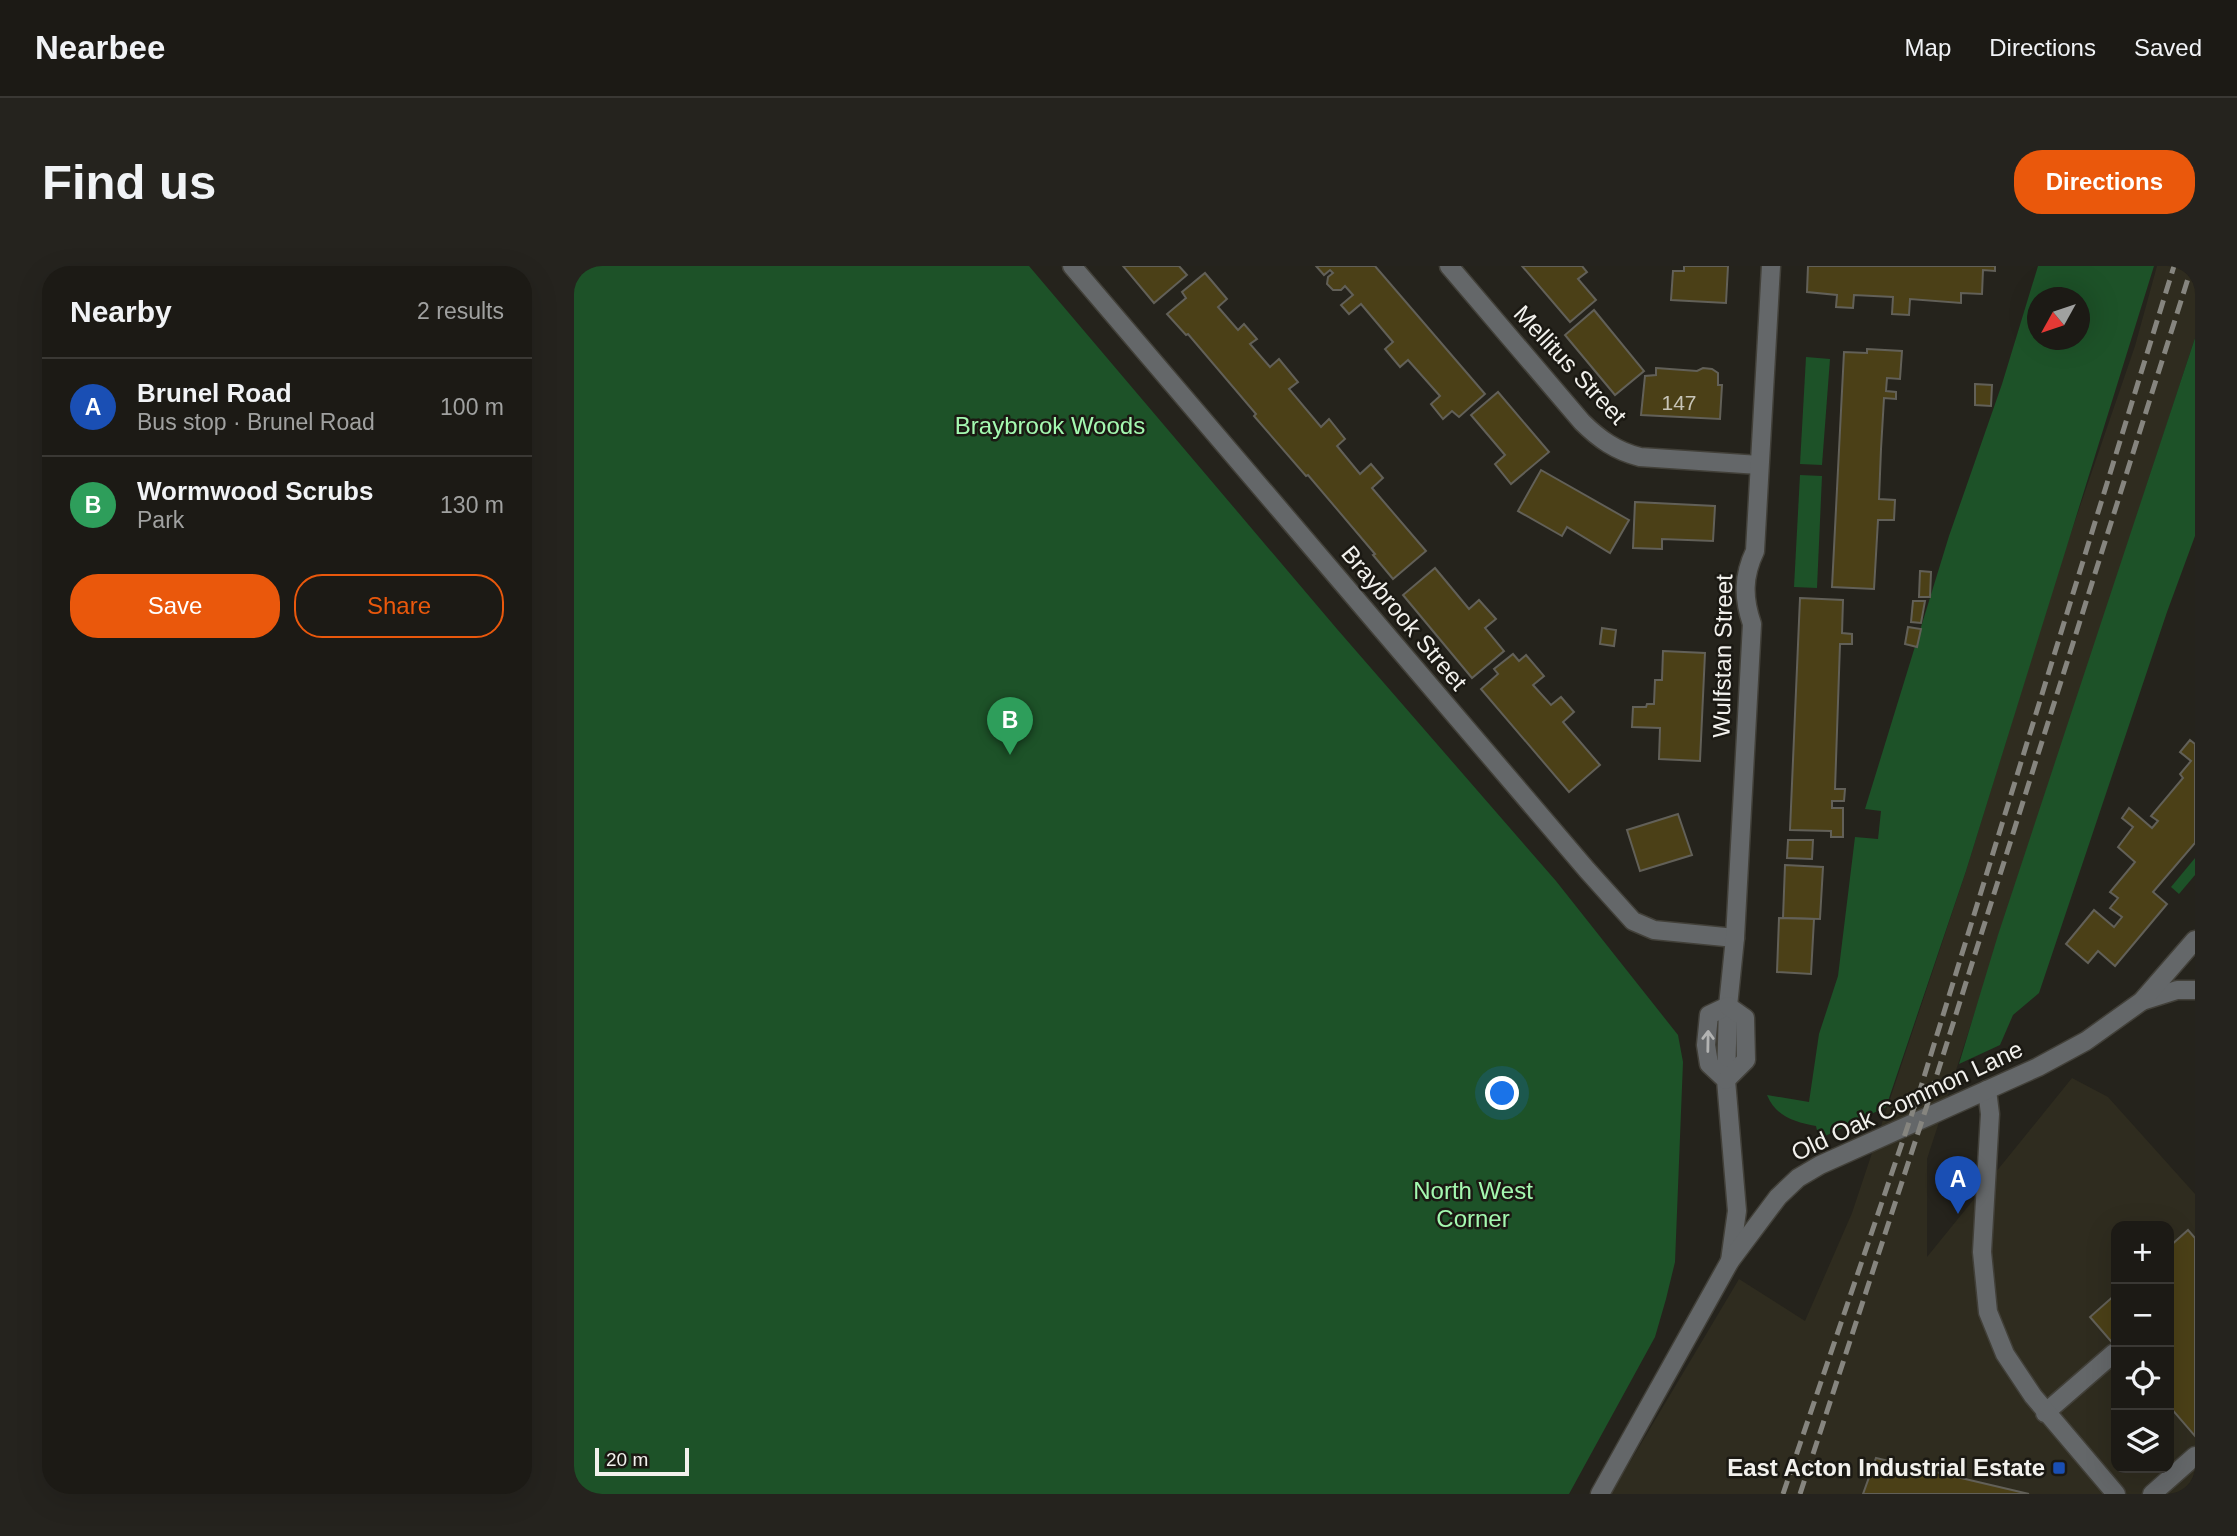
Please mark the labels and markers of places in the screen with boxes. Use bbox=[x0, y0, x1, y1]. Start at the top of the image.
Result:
pin: B bbox=[987, 697, 1033, 755]
pin: A bbox=[1935, 1156, 1981, 1214]
place label: East Acton Industrial Estate bbox=[1727, 1454, 2045, 1481]
marker: East Acton Industrial Estate bbox=[2051, 1460, 2067, 1476]

